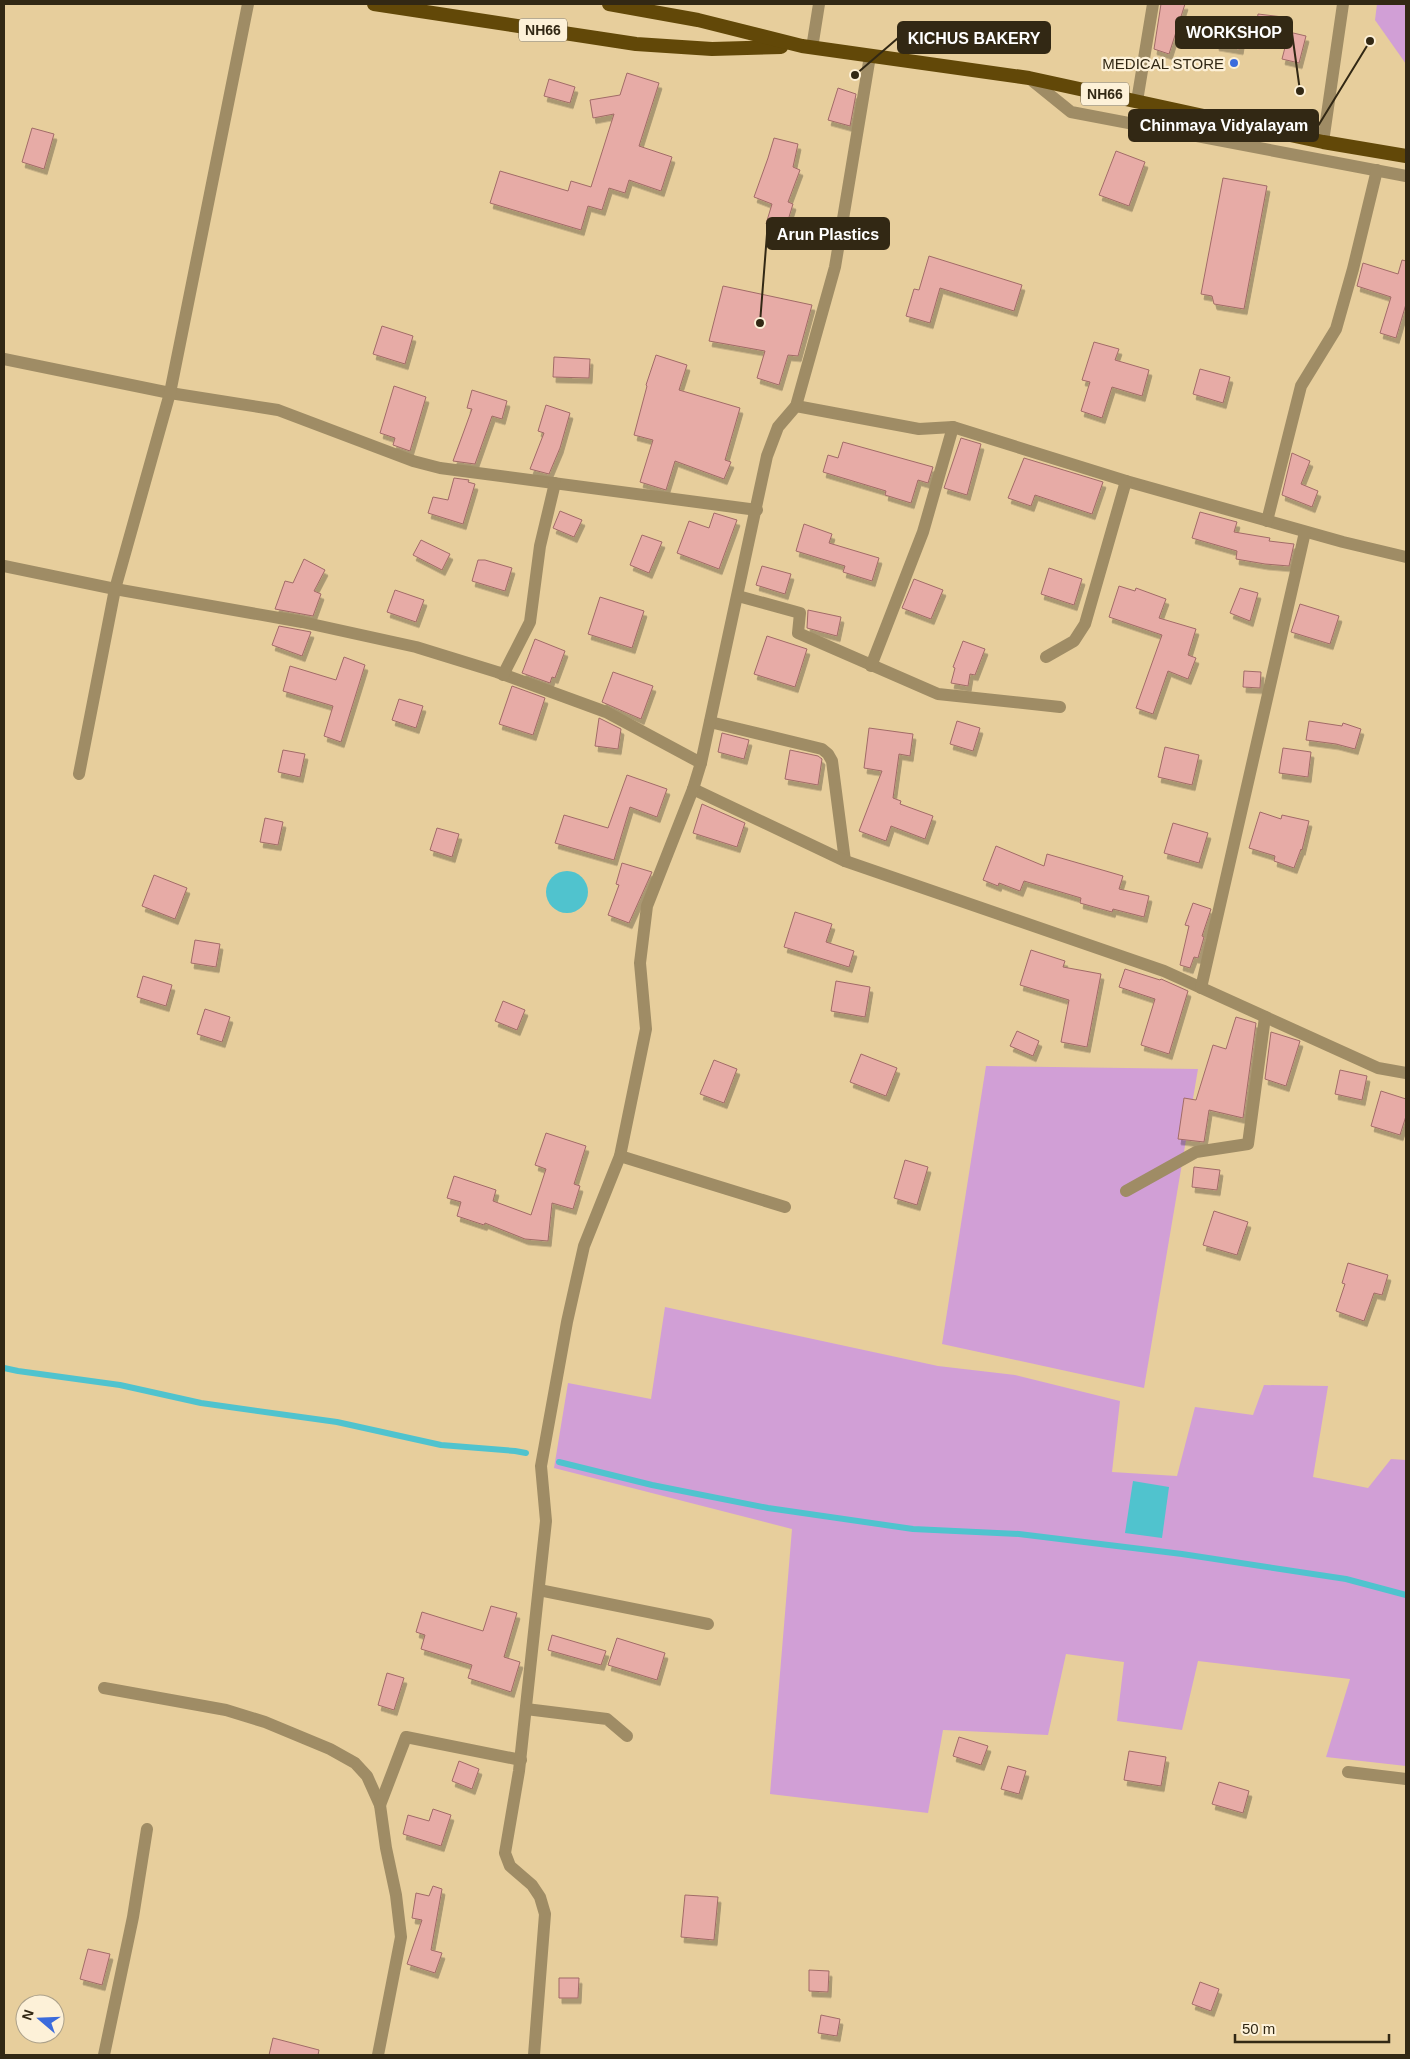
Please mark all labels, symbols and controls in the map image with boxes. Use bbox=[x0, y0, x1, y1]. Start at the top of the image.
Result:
callout: WORKSHOP bbox=[1176, 17, 1292, 48]
road number: NH66 bbox=[519, 18, 567, 42]
callout: KICHUS BAKERY bbox=[898, 22, 1050, 53]
text: WORKSHOP bbox=[1186, 24, 1282, 41]
text: KICHUS BAKERY bbox=[908, 30, 1041, 47]
place label: MEDICAL STORE bbox=[1102, 55, 1224, 72]
marker: MEDICAL STORE bbox=[1228, 57, 1240, 69]
road number: NH66 bbox=[1081, 82, 1129, 106]
callout: Chinmaya Vidyalayam bbox=[1129, 110, 1318, 141]
text: Chinmaya Vidyalayam bbox=[1140, 117, 1308, 134]
callout: Arun Plastics bbox=[767, 218, 889, 249]
text: Arun Plastics bbox=[777, 226, 879, 243]
north arrow bbox=[15, 1994, 65, 2044]
text: N bbox=[18, 2007, 37, 2022]
scale bar bbox=[1235, 2012, 1389, 2044]
text: 50 m bbox=[1242, 2020, 1275, 2037]

